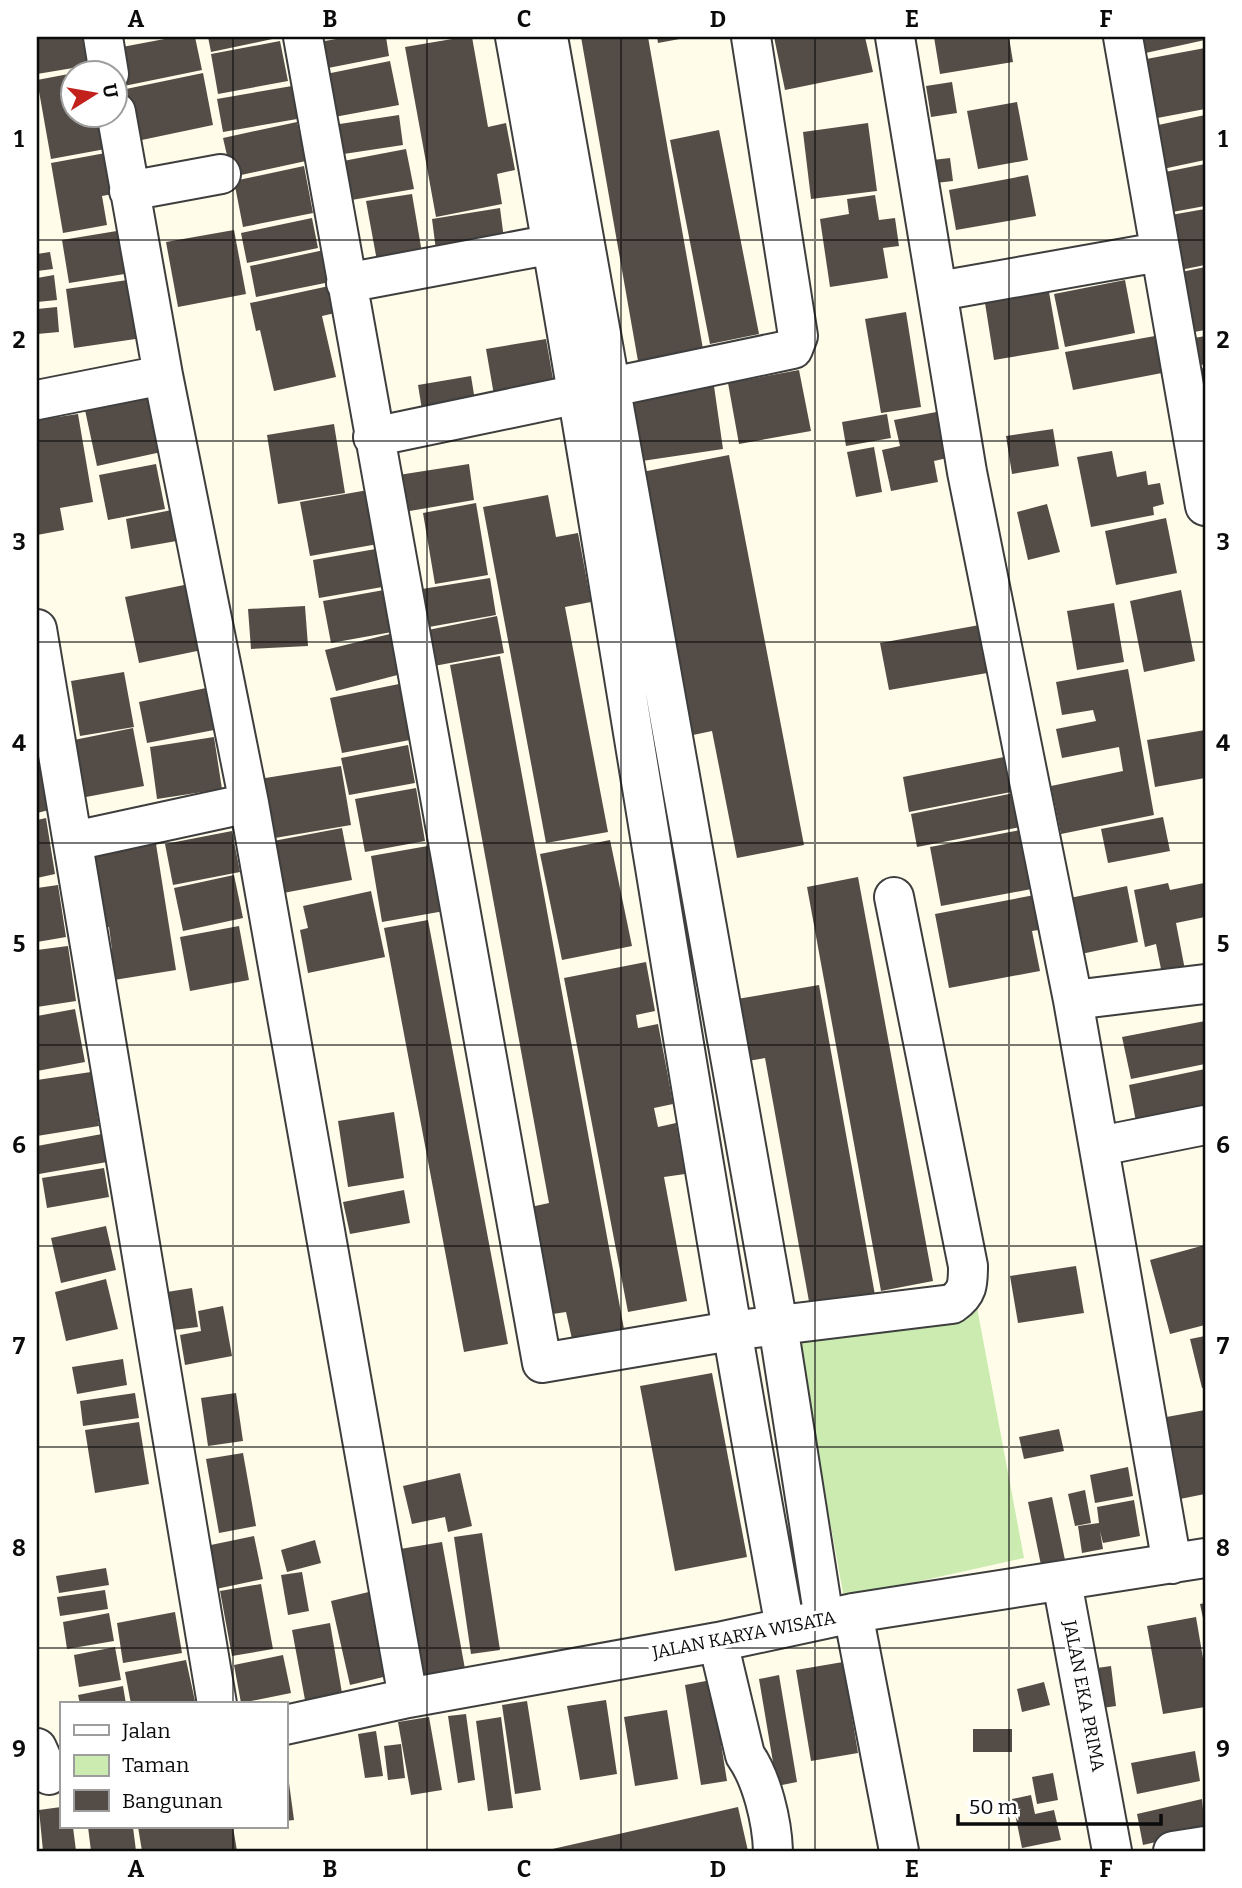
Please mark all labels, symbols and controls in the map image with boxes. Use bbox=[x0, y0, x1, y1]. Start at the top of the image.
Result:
text: A bbox=[128, 5, 145, 33]
text: B bbox=[323, 5, 337, 33]
text: C bbox=[517, 5, 531, 33]
text: D bbox=[710, 5, 726, 33]
text: E bbox=[905, 5, 919, 33]
text: F bbox=[1100, 5, 1113, 33]
north arrow bbox=[60, 60, 130, 130]
text: U bbox=[98, 82, 123, 100]
text: 1 bbox=[14, 125, 24, 153]
text: 1 bbox=[1218, 125, 1228, 153]
text: 2 bbox=[13, 326, 26, 354]
text: 2 bbox=[1217, 326, 1230, 354]
text: 3 bbox=[12, 528, 26, 556]
text: 3 bbox=[1216, 528, 1230, 556]
text: 4 bbox=[12, 729, 26, 757]
text: 4 bbox=[1216, 729, 1230, 757]
text: 5 bbox=[13, 930, 25, 958]
text: 5 bbox=[1217, 930, 1229, 958]
text: 6 bbox=[12, 1131, 26, 1159]
text: 6 bbox=[1216, 1131, 1230, 1159]
text: 7 bbox=[13, 1332, 26, 1360]
text: 7 bbox=[1217, 1332, 1230, 1360]
text: 8 bbox=[12, 1534, 26, 1562]
text: 8 bbox=[1216, 1534, 1230, 1562]
street label: JALAN KARYA WISATA bbox=[650, 1606, 838, 1664]
street label: JALAN EKA PRIMA bbox=[1058, 1617, 1110, 1774]
legend bbox=[60, 1702, 287, 1828]
text: Jalan bbox=[121, 1718, 171, 1744]
text: 9 bbox=[12, 1735, 26, 1763]
text: 9 bbox=[1216, 1735, 1230, 1763]
text: Taman bbox=[122, 1752, 189, 1778]
scale bar bbox=[958, 1783, 1162, 1827]
text: Bangunan bbox=[122, 1788, 223, 1814]
text: 50 m bbox=[969, 1794, 1018, 1820]
text: A bbox=[128, 1855, 145, 1883]
text: B bbox=[323, 1855, 337, 1883]
text: C bbox=[517, 1855, 531, 1883]
text: D bbox=[710, 1855, 726, 1883]
text: E bbox=[905, 1855, 919, 1883]
text: F bbox=[1100, 1855, 1113, 1883]

